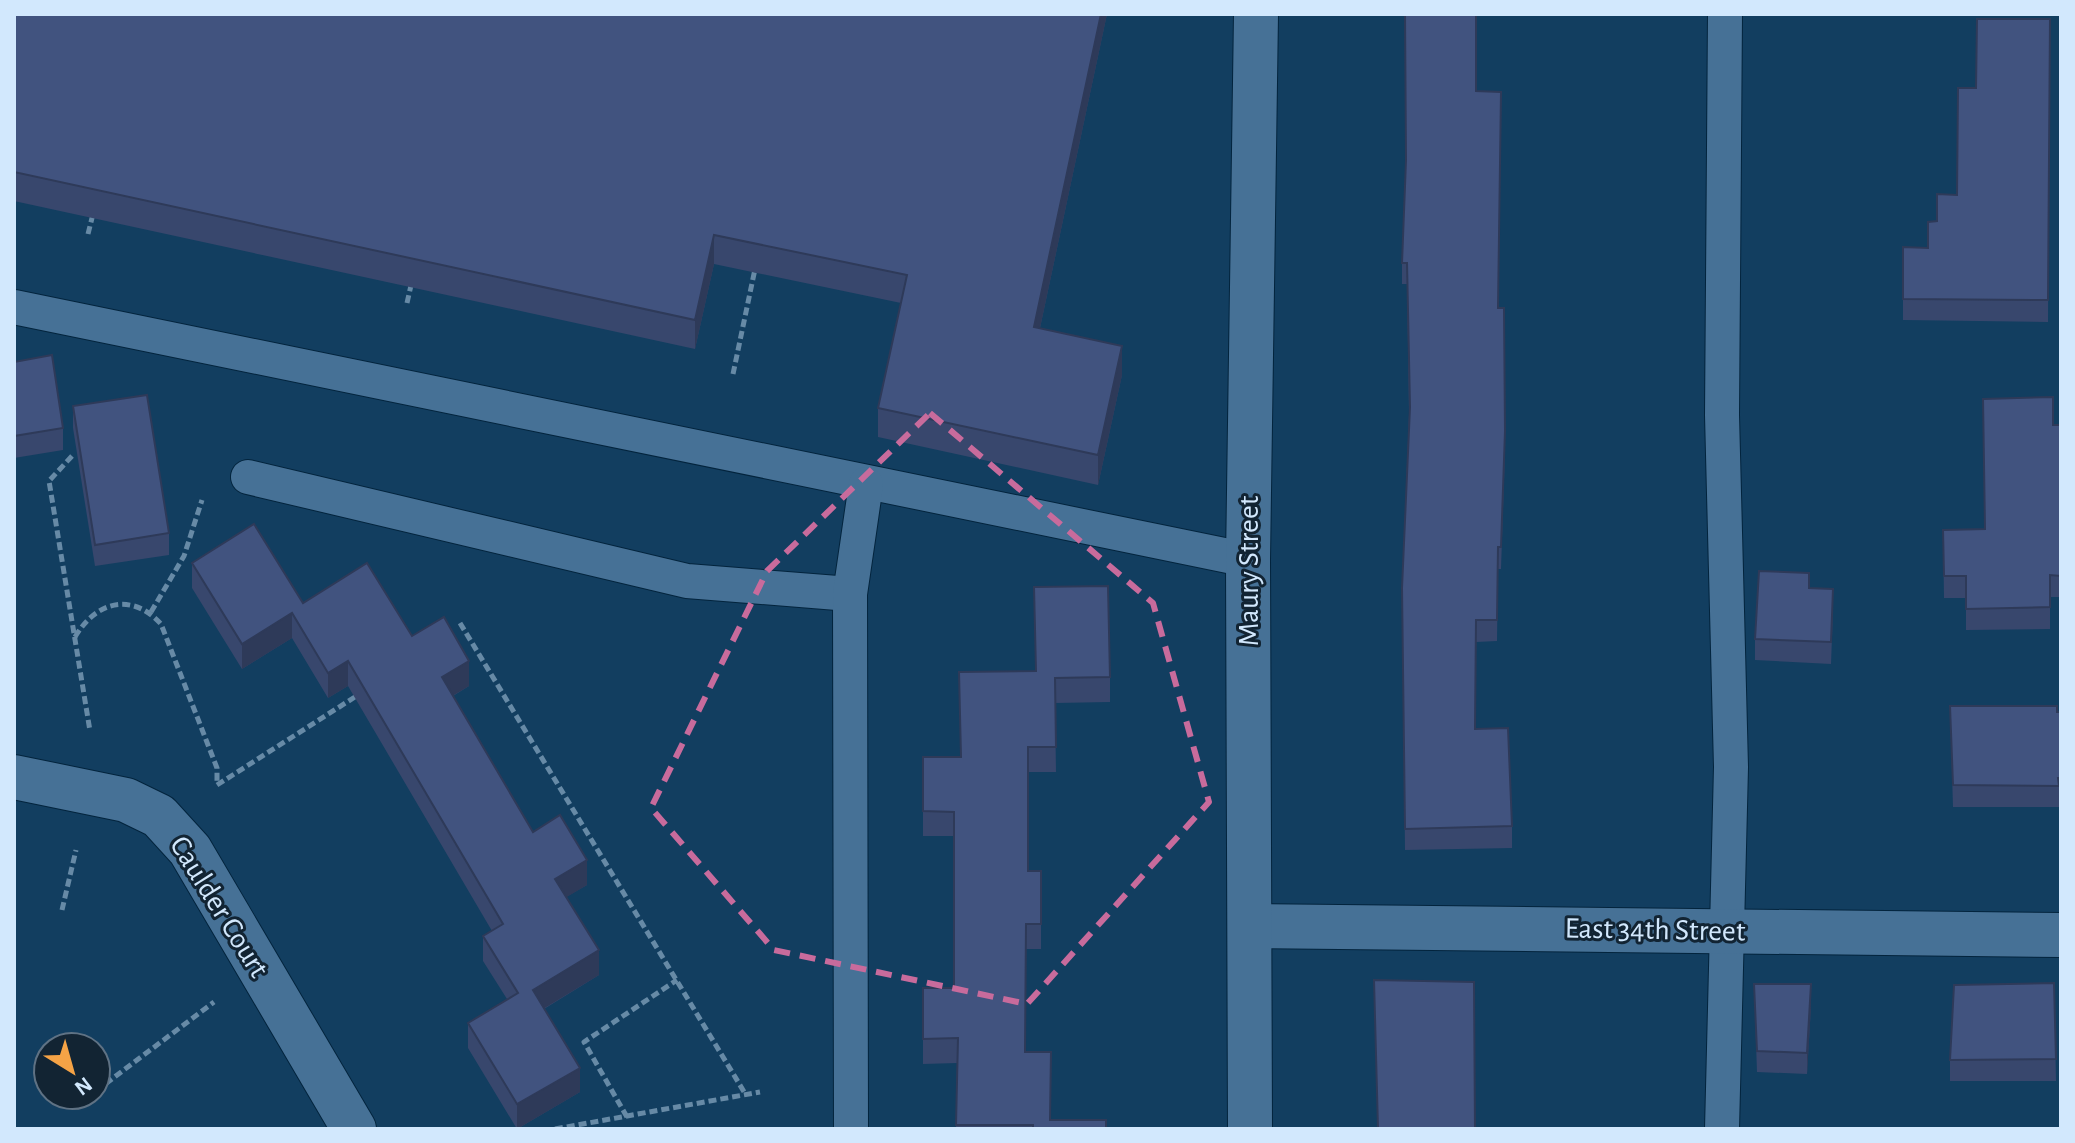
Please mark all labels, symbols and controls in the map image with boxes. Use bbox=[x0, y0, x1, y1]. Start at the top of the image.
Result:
street label: Maury Street bbox=[1234, 495, 1264, 646]
street label: Caulder Court bbox=[164, 831, 274, 983]
street label: East 34th Street bbox=[1564, 913, 1746, 947]
north arrow bbox=[32, 1031, 112, 1111]
text: N bbox=[71, 1073, 96, 1100]

